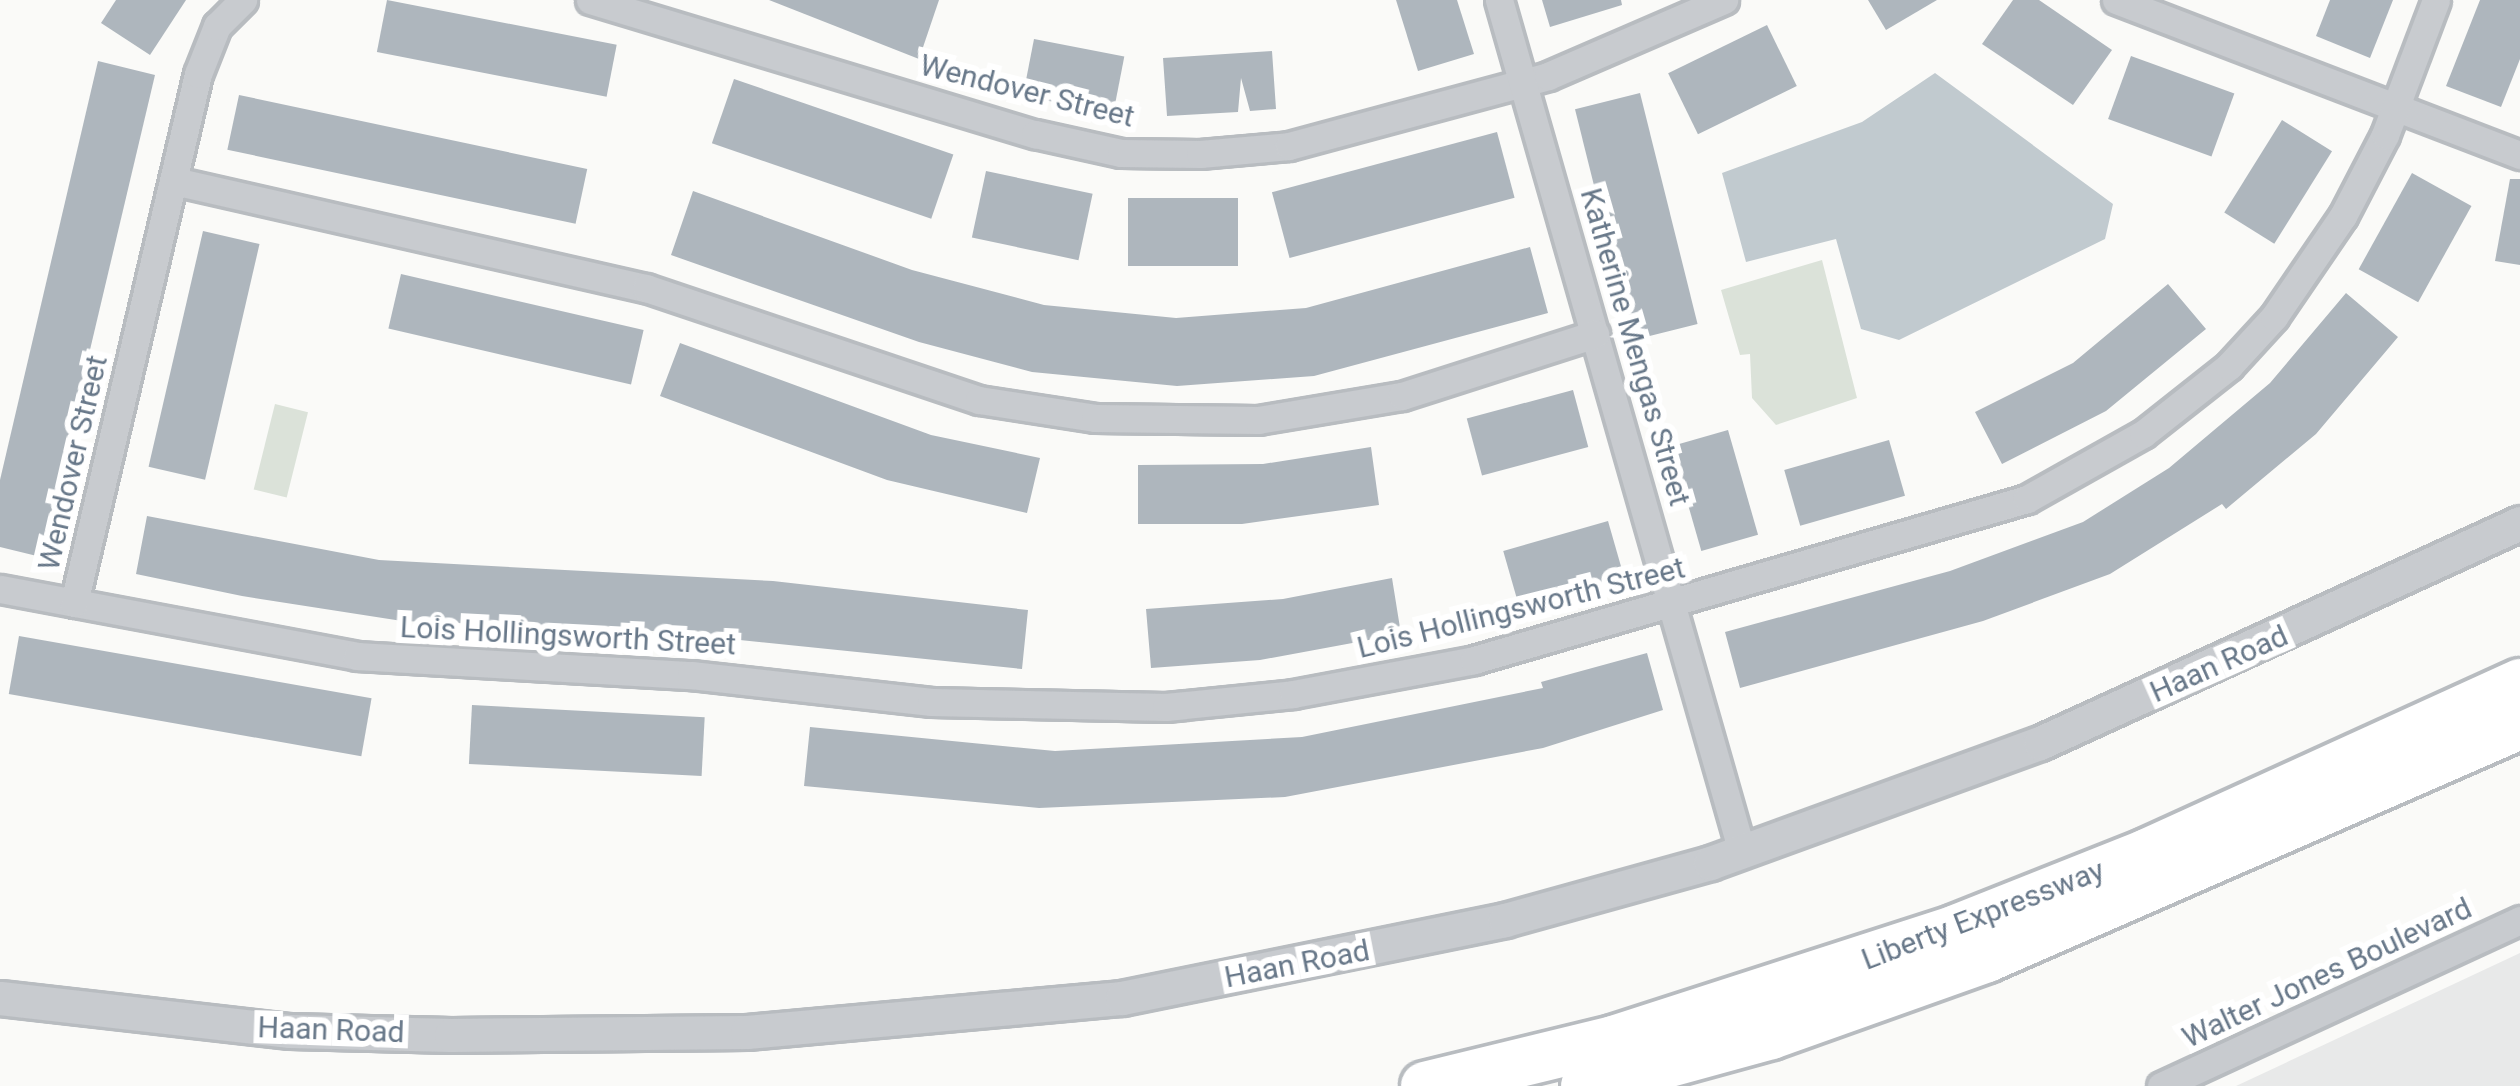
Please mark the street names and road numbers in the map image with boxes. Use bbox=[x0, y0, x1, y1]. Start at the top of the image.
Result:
street label: Wendover Street bbox=[916, 47, 1138, 135]
street label: Katherine Mengas Street bbox=[1572, 184, 1698, 510]
street label: Wendover Street bbox=[31, 352, 115, 574]
street label: Lois Hollingsworth Street bbox=[1354, 550, 1688, 666]
street label: Lois Hollingsworth Street bbox=[399, 609, 737, 663]
street label: Haan Road bbox=[2145, 618, 2293, 710]
street label: Liberty Expressway bbox=[1857, 852, 2109, 978]
street label: Walter Jones Boulevard bbox=[2177, 890, 2477, 1056]
street label: Haan Road bbox=[1221, 932, 1373, 996]
street label: Haan Road bbox=[257, 1009, 405, 1051]

